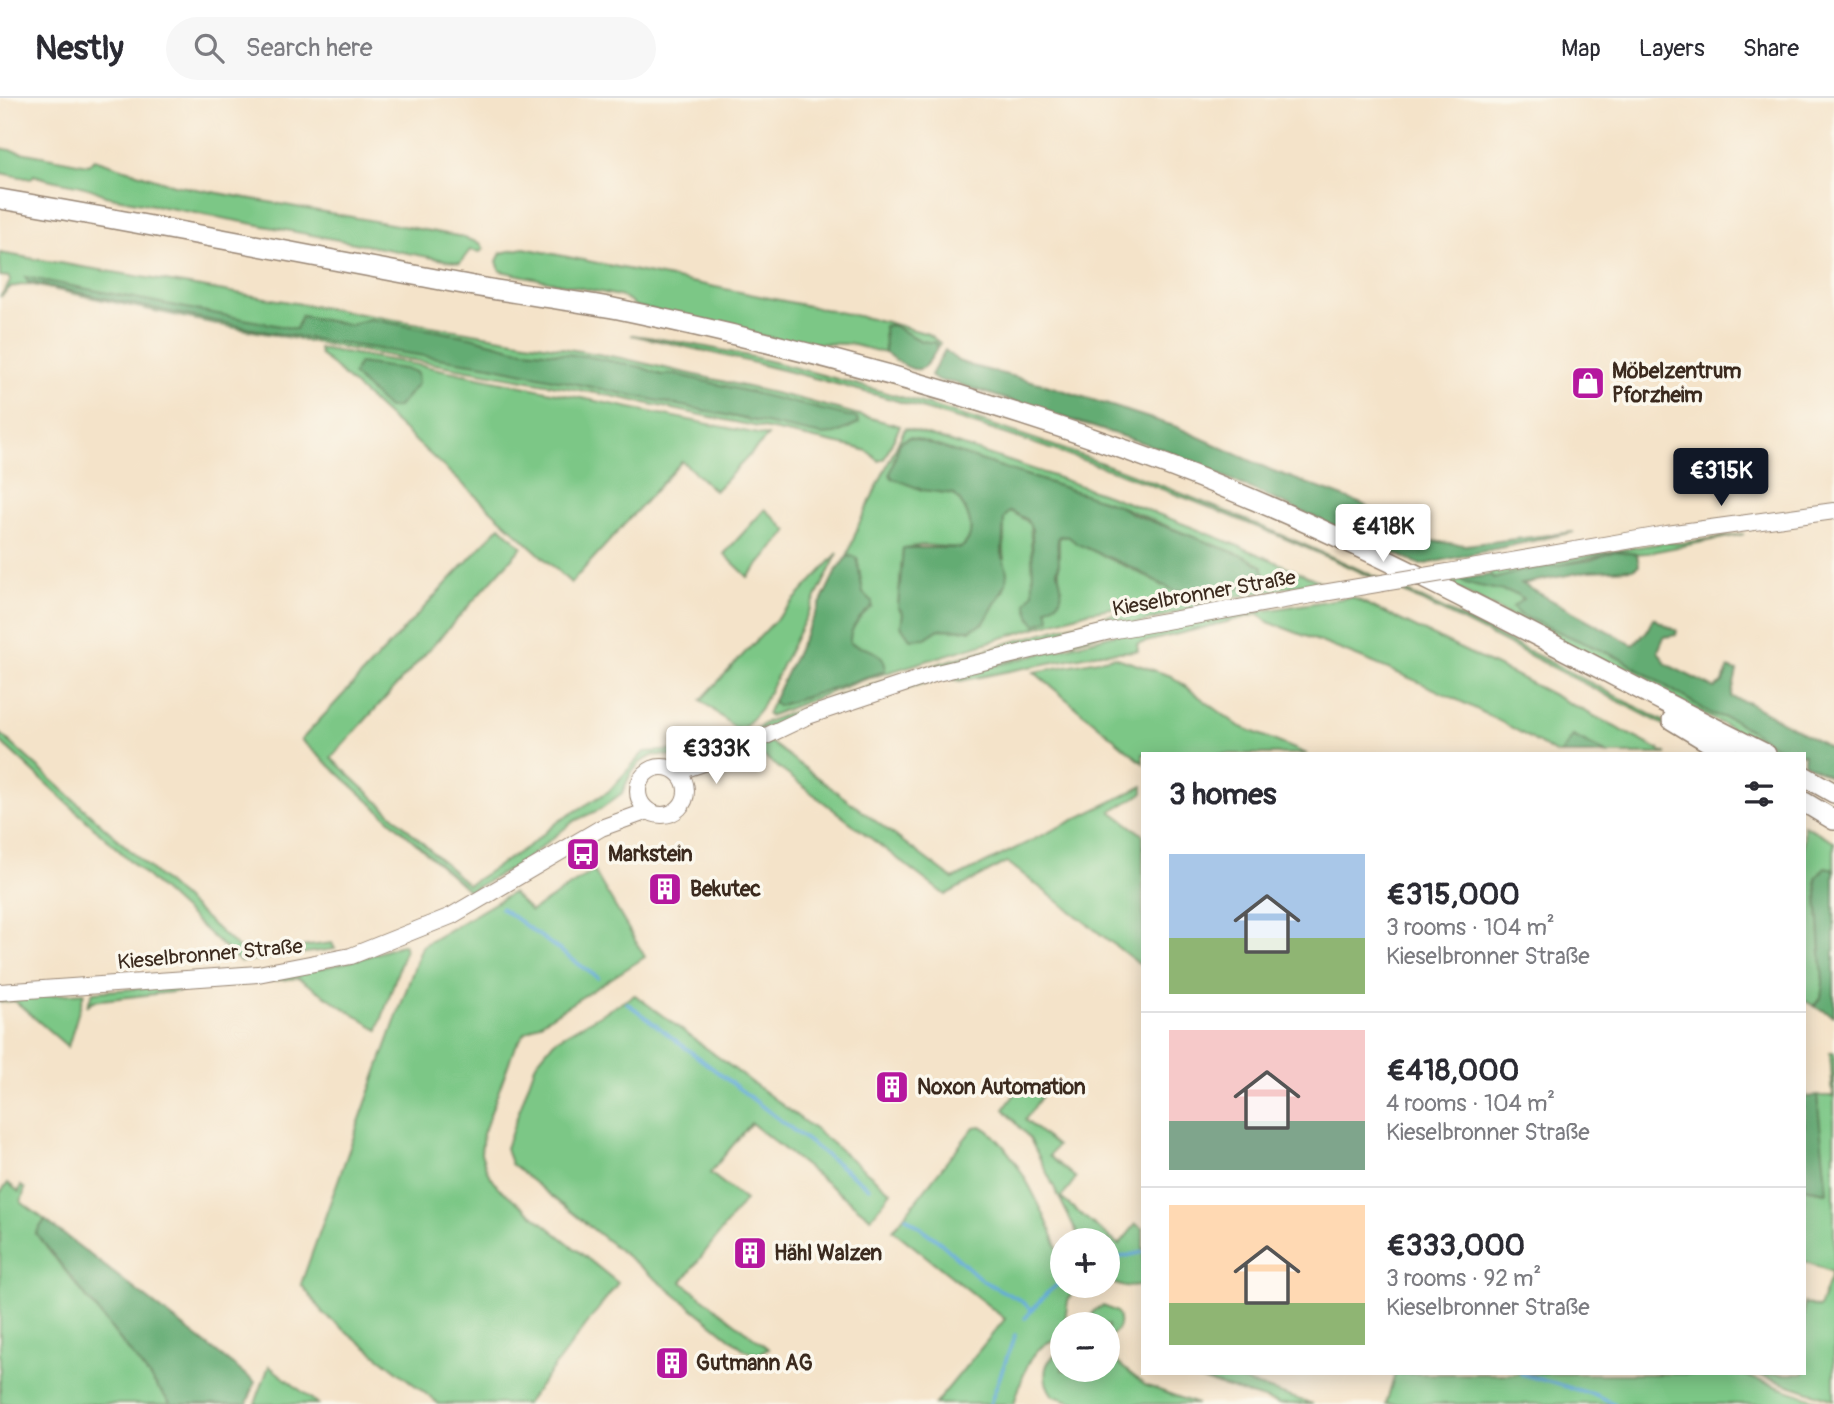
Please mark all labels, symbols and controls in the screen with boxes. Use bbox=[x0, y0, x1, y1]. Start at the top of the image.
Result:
search box bbox=[166, 17, 656, 80]
text: Nestly bbox=[35, 28, 124, 69]
icon: search bbox=[190, 29, 228, 67]
text: Search here bbox=[246, 32, 373, 64]
text: Map bbox=[1561, 34, 1601, 63]
text: Layers bbox=[1639, 34, 1705, 63]
text: Share bbox=[1743, 34, 1799, 63]
place label: Möbelzentrum Pforzheim bbox=[1612, 358, 1742, 409]
shop icon: Möbelzentrum Pforzheim bbox=[1569, 364, 1607, 402]
pin: €315K bbox=[1672, 448, 1770, 508]
text: €315K bbox=[1689, 456, 1753, 485]
pin: €418K bbox=[1334, 504, 1432, 564]
text: €418K bbox=[1352, 512, 1414, 541]
street label: Kieselbronner Straße bbox=[1110, 564, 1299, 623]
pin: €333K bbox=[667, 726, 765, 786]
text: €333K bbox=[682, 734, 750, 763]
icon: filters bbox=[1740, 775, 1778, 813]
text: 3 homes bbox=[1169, 776, 1276, 813]
bus stop icon: Markstein bbox=[564, 835, 602, 873]
place label: Markstein bbox=[608, 841, 693, 868]
building icon: Bekutec bbox=[646, 870, 684, 908]
place label: Bekutec bbox=[690, 876, 761, 903]
text: €315,000 bbox=[1386, 876, 1520, 913]
icon: home bbox=[1225, 882, 1309, 966]
text: 3 rooms · 104 m² bbox=[1386, 913, 1555, 942]
street label: Kieselbronner Straße bbox=[116, 933, 304, 976]
text: Kieselbronner Straße bbox=[1386, 942, 1590, 971]
text: €418,000 bbox=[1386, 1052, 1519, 1089]
icon: home bbox=[1225, 1058, 1309, 1142]
building icon: Noxon Automation bbox=[873, 1068, 911, 1106]
place label: Noxon Automation bbox=[917, 1074, 1086, 1101]
text: 4 rooms · 104 m² bbox=[1386, 1089, 1555, 1118]
text: Kieselbronner Straße bbox=[1386, 1118, 1590, 1147]
text: €333,000 bbox=[1386, 1227, 1525, 1264]
map controls bbox=[1050, 1228, 1120, 1382]
button: + bbox=[1050, 1228, 1120, 1298]
icon: home bbox=[1225, 1233, 1309, 1317]
building icon: Hähl Walzen bbox=[731, 1234, 769, 1272]
place label: Hähl Walzen bbox=[774, 1240, 882, 1267]
text: 3 rooms · 92 m² bbox=[1386, 1264, 1541, 1293]
text: Kieselbronner Straße bbox=[1386, 1293, 1590, 1322]
button: − bbox=[1050, 1312, 1120, 1382]
building icon: Gutmann AG bbox=[653, 1344, 691, 1382]
place label: Gutmann AG bbox=[696, 1350, 813, 1377]

